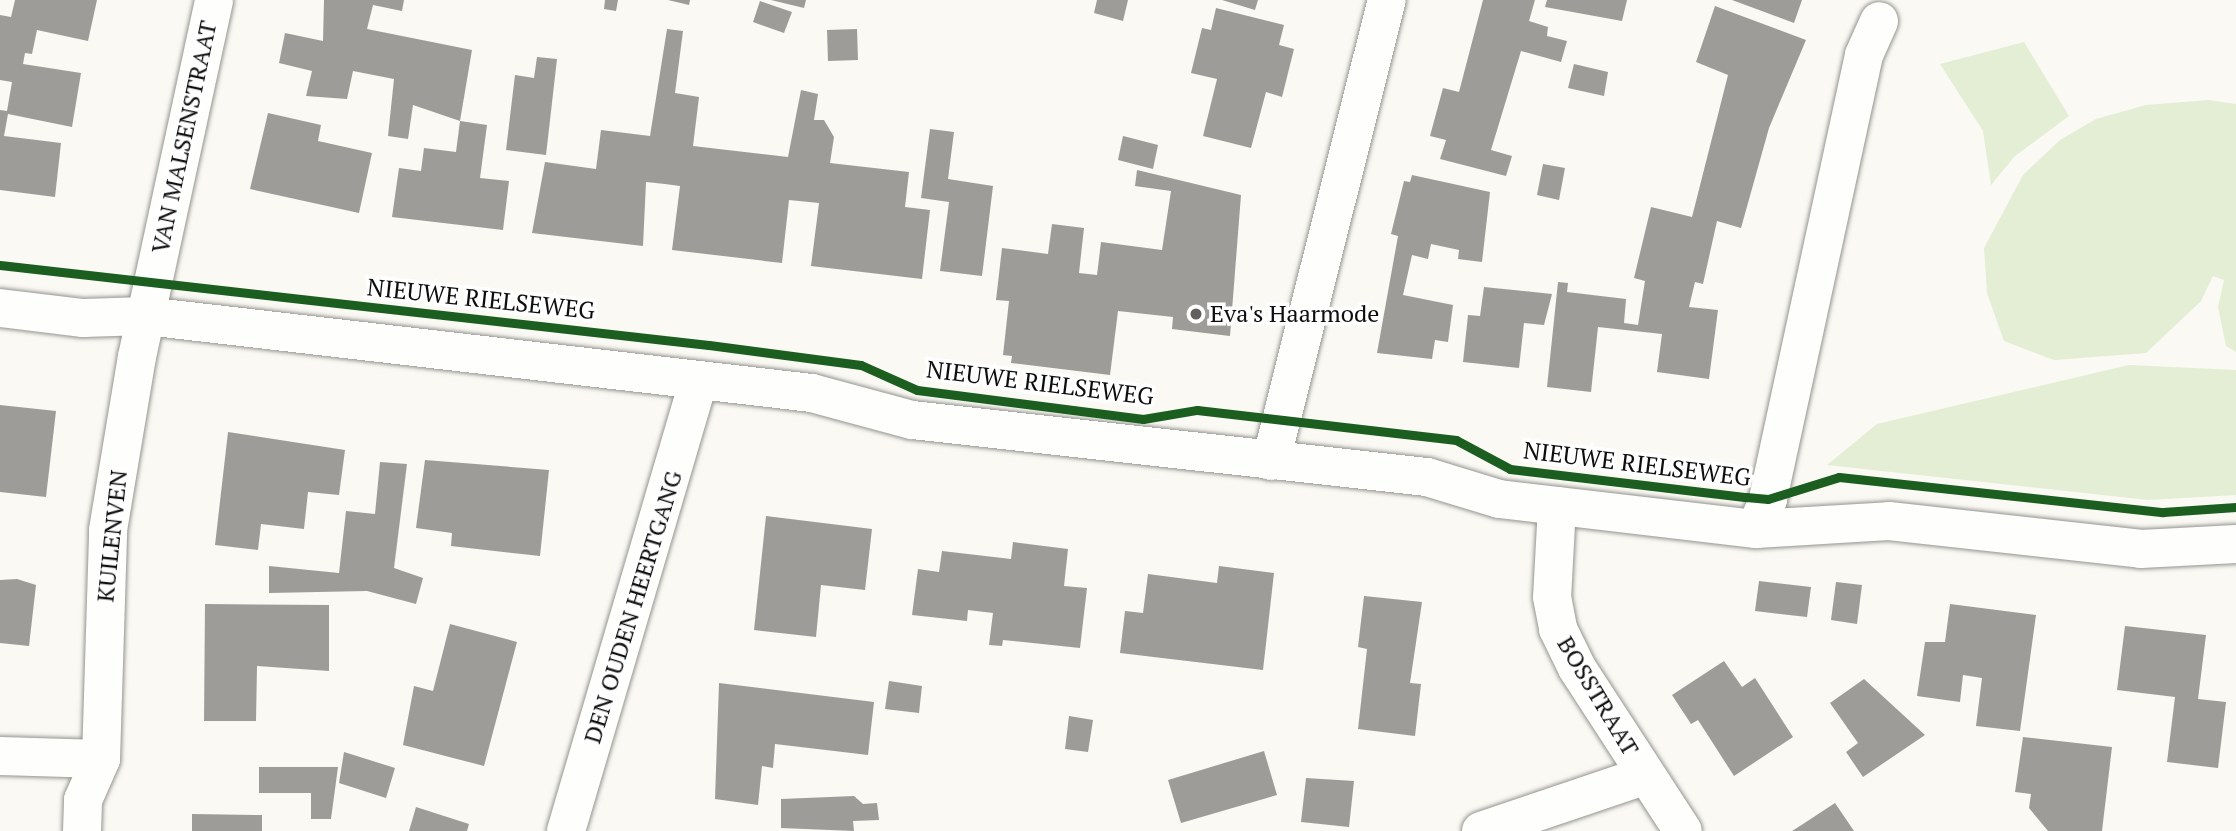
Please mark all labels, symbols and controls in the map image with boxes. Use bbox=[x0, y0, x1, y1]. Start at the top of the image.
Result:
street label: VAN MALSENSTRAAT bbox=[145, 18, 223, 256]
street label: NIEUWE RIELSEWEG bbox=[366, 273, 596, 325]
place label: Eva's Haarmode bbox=[1210, 300, 1379, 328]
marker: Eva's Haarmode bbox=[1188, 306, 1204, 322]
street label: NIEUWE RIELSEWEG bbox=[925, 355, 1155, 411]
street label: NIEUWE RIELSEWEG bbox=[1522, 436, 1752, 492]
street label: DEN OUDEN HEERTGANG bbox=[578, 467, 688, 747]
street label: KUILENVEN bbox=[91, 468, 133, 604]
street label: BOSSTRAAT bbox=[1551, 631, 1645, 761]

